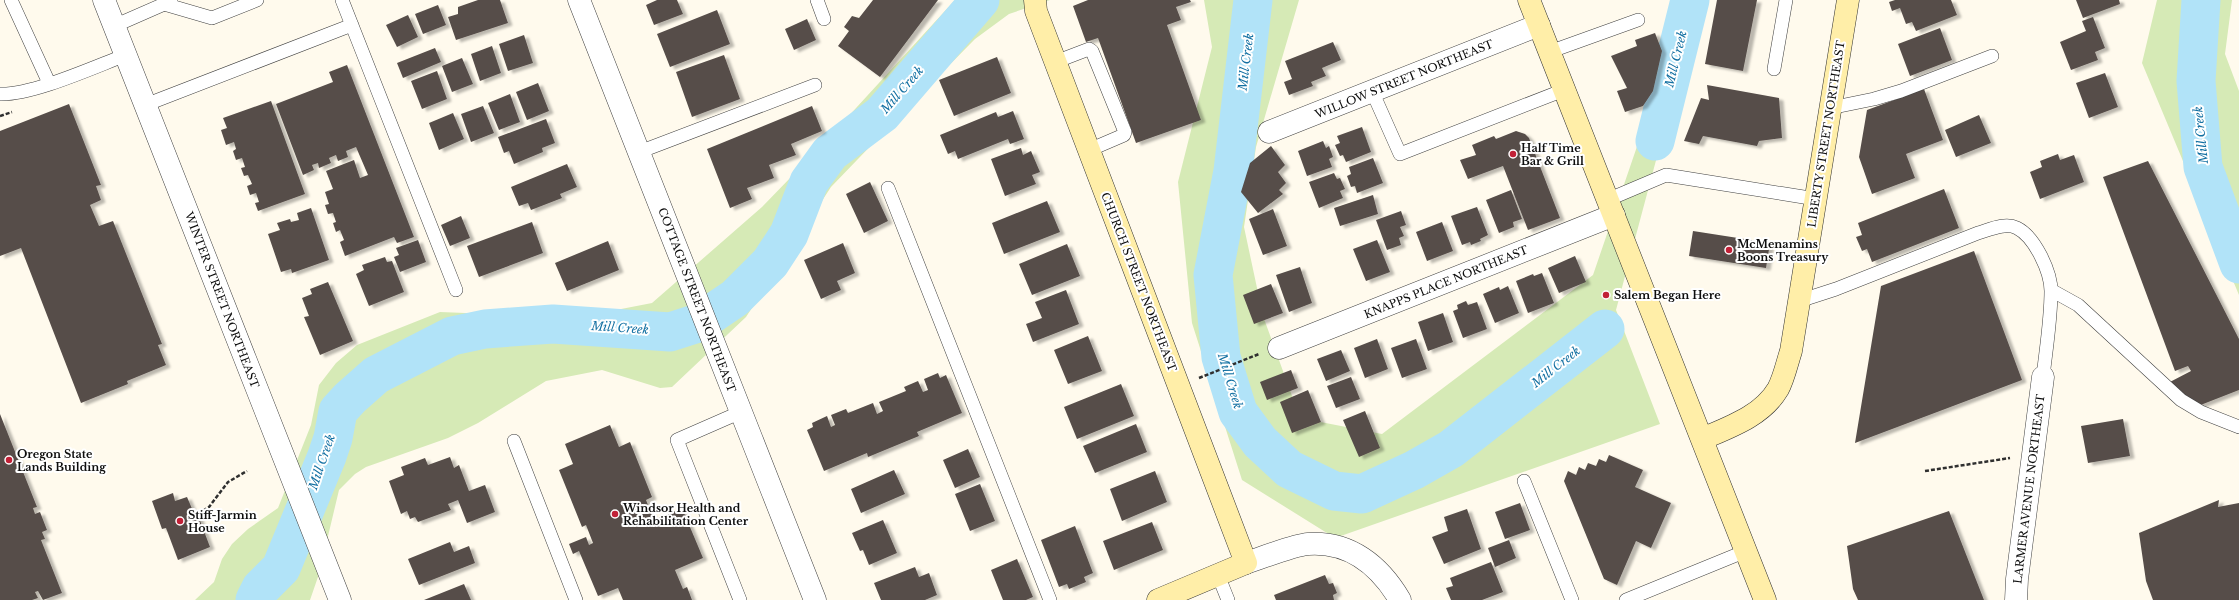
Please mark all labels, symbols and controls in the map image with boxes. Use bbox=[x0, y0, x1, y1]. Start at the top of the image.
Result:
water label: Mill Creek bbox=[1661, 29, 1690, 90]
water label: Mill Creek bbox=[1234, 32, 1256, 92]
street label: WILLOW STREET NORTHEAST bbox=[1312, 37, 1495, 122]
street label: LIBERTY STREET NORTHEAST bbox=[1804, 39, 1848, 228]
water label: Mill Creek bbox=[876, 63, 926, 117]
water label: Mill Creek bbox=[2190, 106, 2211, 165]
place label: Half Time Bar & Grill bbox=[1521, 141, 1584, 168]
marker: Half Time Bar & Grill bbox=[1508, 149, 1518, 159]
street label: CHURCH STREET NORTHEAST bbox=[1098, 190, 1180, 374]
street label: COTTAGE STREET NORTHEAST bbox=[655, 206, 739, 395]
street label: WINTER STREET NORTHEAST bbox=[181, 209, 262, 390]
place label: McMenamins Boons Treasury bbox=[1737, 237, 1829, 264]
street label: KNAPPS PLACE NORTHEAST bbox=[1362, 243, 1530, 321]
marker: McMenamins Boons Treasury bbox=[1724, 245, 1734, 255]
place label: Salem Began Here bbox=[1614, 288, 1721, 302]
marker: Salem Began Here bbox=[1601, 290, 1611, 300]
water label: Mill Creek bbox=[590, 318, 649, 337]
water label: Mill Creek bbox=[1528, 343, 1583, 391]
water label: Mill Creek bbox=[1215, 350, 1246, 411]
street label: LARMER AVENUE NORTHEAST bbox=[2010, 393, 2048, 585]
water label: Mill Creek bbox=[305, 432, 338, 492]
place label: Oregon State Lands Building bbox=[17, 447, 106, 474]
marker: Oregon State Lands Building bbox=[4, 455, 14, 465]
place label: Windsor Health and Rehabilitation Center bbox=[622, 501, 749, 528]
place label: Stiff-Jarmin House bbox=[188, 508, 257, 535]
marker: Windsor Health and Rehabilitation Center bbox=[610, 509, 620, 519]
marker: Stiff-Jarmin House bbox=[175, 516, 185, 526]

